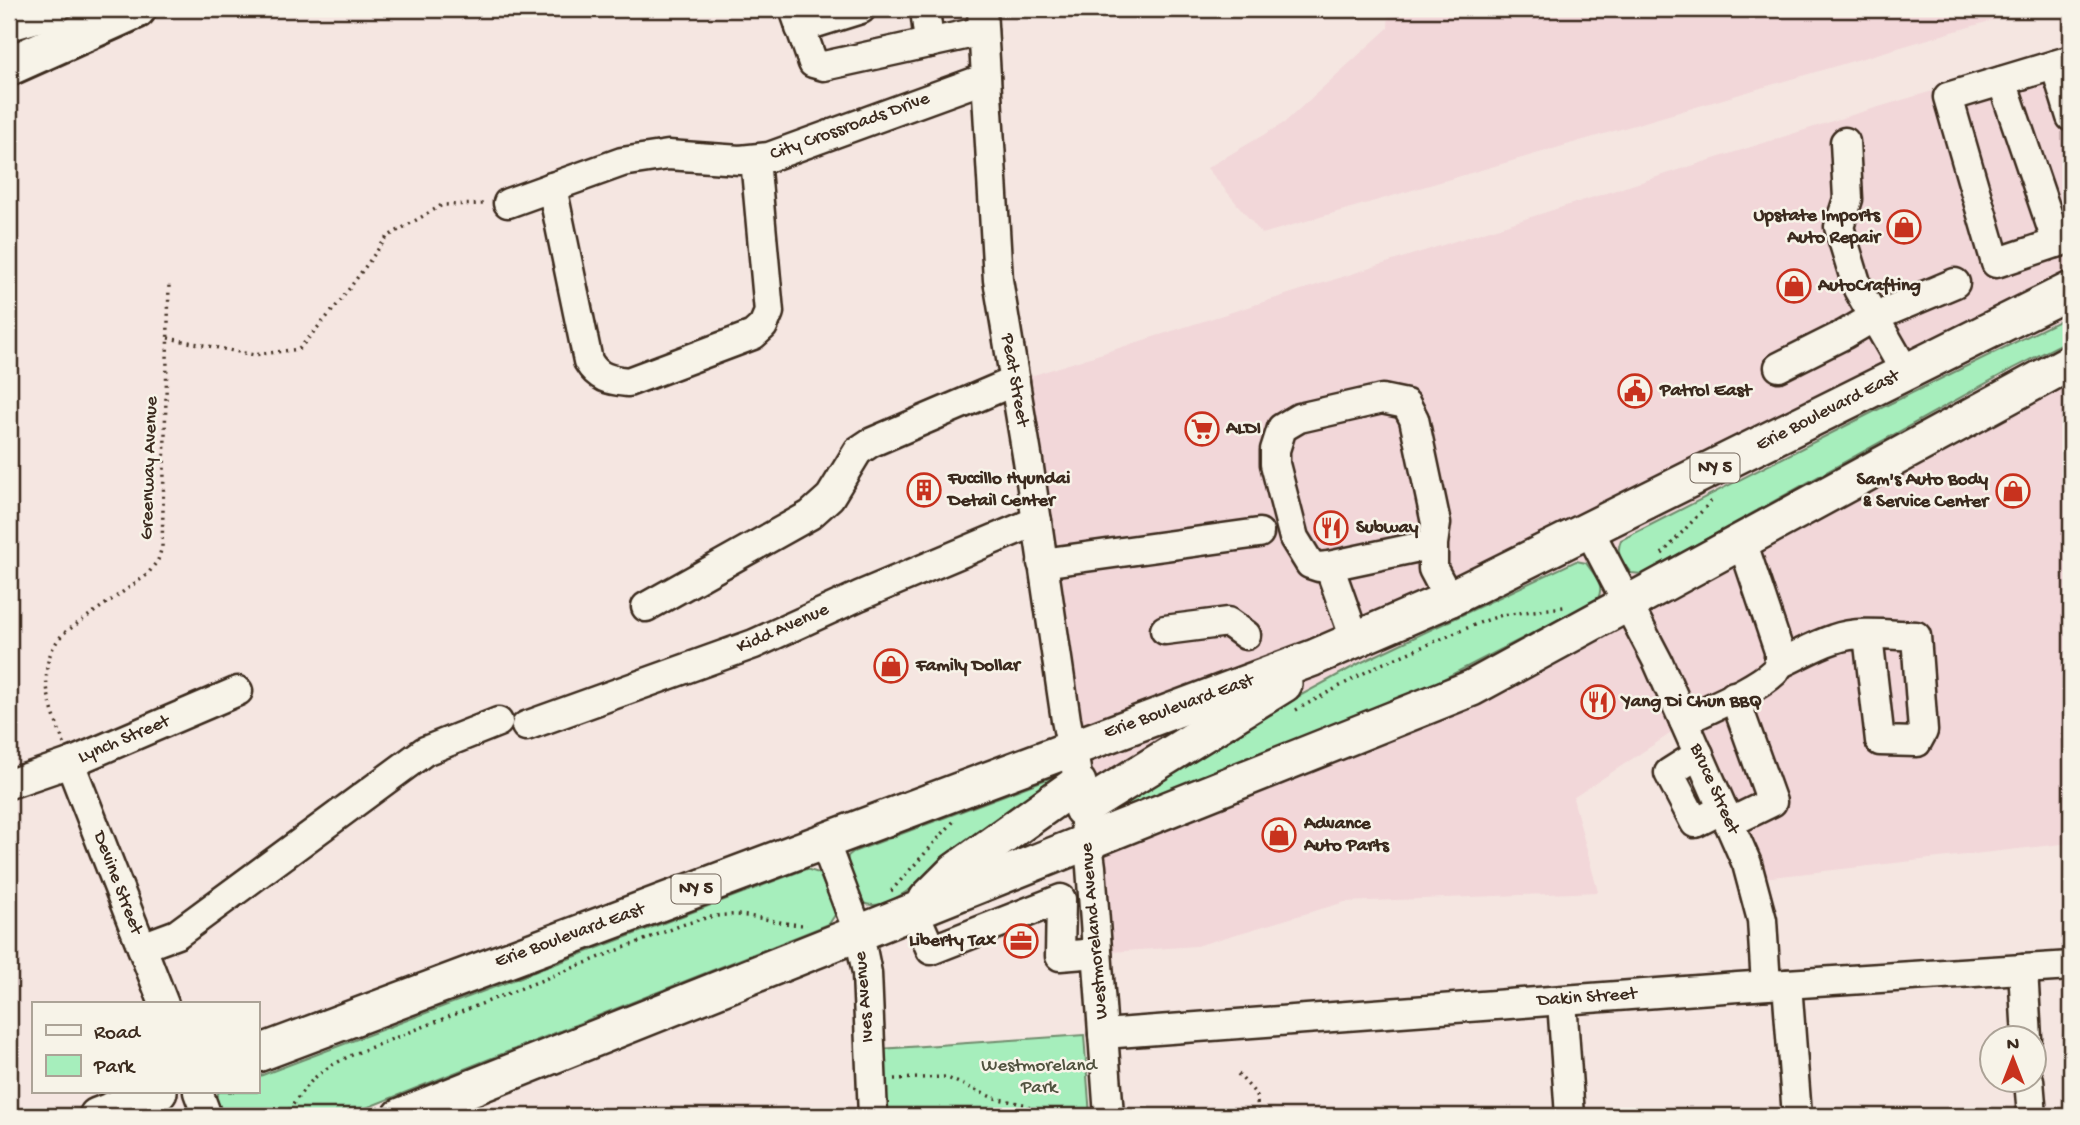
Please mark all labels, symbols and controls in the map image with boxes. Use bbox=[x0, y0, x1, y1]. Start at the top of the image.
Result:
street label: City Crossroads Drive bbox=[767, 87, 933, 167]
place label: Upstate Imports Auto Repair bbox=[1754, 205, 1882, 250]
shop icon: Upstate Imports Auto Repair bbox=[1885, 208, 1923, 246]
shop icon: AutoCrafting bbox=[1775, 267, 1813, 305]
place label: AutoCrafting bbox=[1817, 275, 1921, 298]
street label: Peat Street bbox=[994, 331, 1034, 430]
street label: Erie Boulevard East bbox=[1752, 364, 1906, 457]
public building icon: Patrol East bbox=[1616, 372, 1654, 410]
place label: Patrol East bbox=[1659, 380, 1753, 403]
street label: Greenway Avenue bbox=[136, 396, 164, 540]
supermarket icon: ALDI bbox=[1183, 410, 1221, 448]
place label: ALDI bbox=[1225, 418, 1261, 441]
road number: NY 5 bbox=[1690, 454, 1740, 482]
place label: Fuccillo Hyundai Detail Center bbox=[946, 468, 1070, 513]
place label: Sam's Auto Body & Service Center bbox=[1857, 469, 1990, 514]
building icon: Fuccillo Hyundai Detail Center bbox=[905, 471, 943, 509]
shop icon: Sam's Auto Body & Service Center bbox=[1994, 472, 2032, 510]
restaurant icon: Subway bbox=[1312, 509, 1350, 547]
place label: Subway bbox=[1356, 517, 1419, 540]
street label: Kidd Avenue bbox=[733, 598, 833, 660]
shop icon: Family Dollar bbox=[872, 647, 910, 685]
place label: Family Dollar bbox=[915, 655, 1022, 678]
street label: Erie Boulevard East bbox=[1101, 668, 1259, 745]
restaurant icon: Yang Di Chun BBQ bbox=[1579, 683, 1617, 721]
place label: Yang Di Chun BBQ bbox=[1620, 691, 1762, 714]
street label: Lynch Street bbox=[75, 710, 175, 770]
street label: Bruce Street bbox=[1683, 739, 1745, 840]
place label: Advance Auto Parts bbox=[1303, 813, 1390, 858]
shop icon: Advance Auto Parts bbox=[1260, 816, 1298, 854]
street label: Devine Street bbox=[86, 826, 148, 940]
street label: Westmoreland Avenue bbox=[1076, 842, 1114, 1020]
road number: NY 5 bbox=[672, 874, 720, 904]
street label: Erie Boulevard East bbox=[492, 897, 650, 974]
office icon: Liberty Tax bbox=[1002, 922, 1040, 960]
place label: Liberty Tax bbox=[909, 930, 997, 953]
street label: Ives Avenue bbox=[850, 950, 880, 1044]
street label: Dakin Street bbox=[1534, 983, 1640, 1013]
legend bbox=[32, 1002, 259, 1094]
text: Road bbox=[94, 1022, 142, 1047]
north arrow bbox=[1979, 1024, 2048, 1094]
text: N bbox=[2007, 1034, 2019, 1057]
park label: Westmoreland Park bbox=[981, 1055, 1099, 1100]
text: Park bbox=[93, 1056, 137, 1081]

